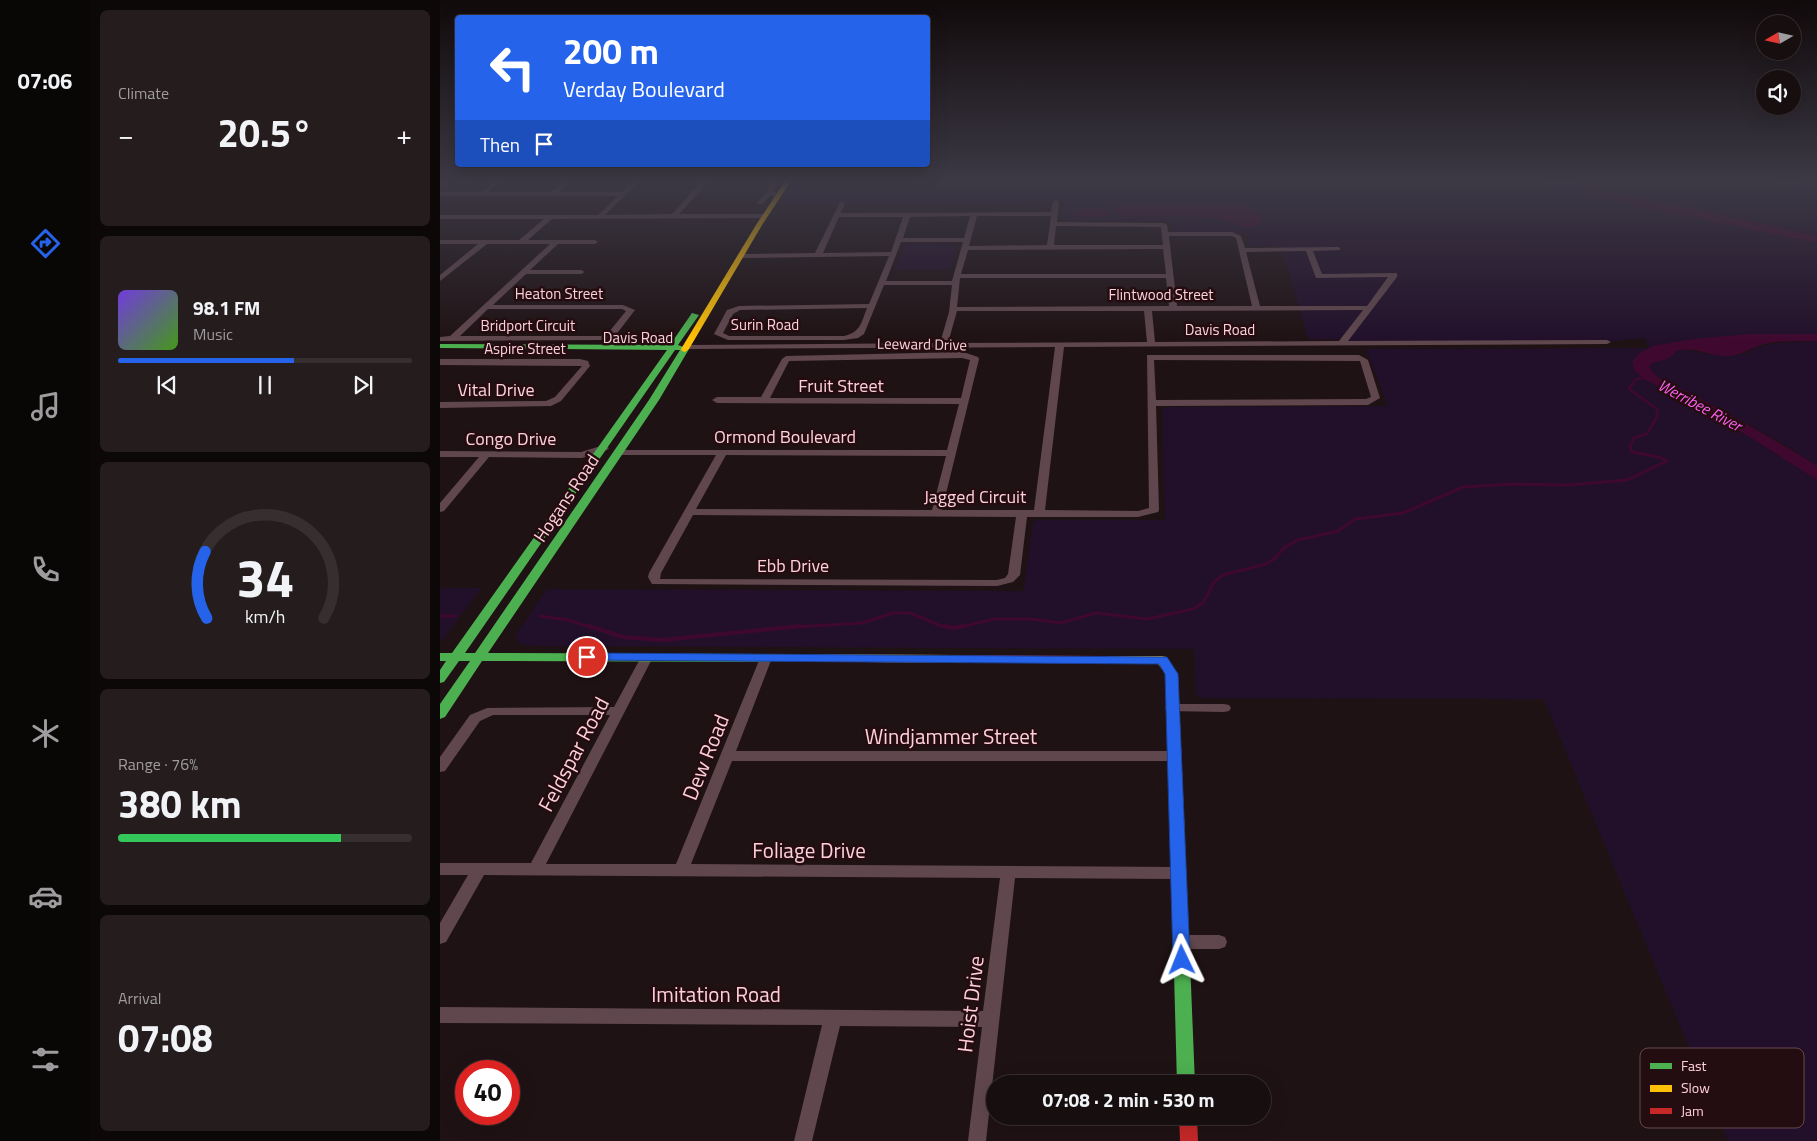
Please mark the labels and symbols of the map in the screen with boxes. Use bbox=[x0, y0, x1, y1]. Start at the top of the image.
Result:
north arrow bbox=[1756, 15, 1801, 60]
street label: Heaton Street bbox=[515, 282, 604, 305]
street label: Flintwood Street bbox=[1108, 283, 1214, 306]
street label: Surin Road bbox=[731, 313, 799, 336]
street label: Bridport Circuit bbox=[481, 314, 576, 337]
street label: Davis Road bbox=[1185, 318, 1255, 341]
street label: Davis Road bbox=[603, 326, 673, 349]
street label: Leeward Drive bbox=[877, 332, 967, 356]
street label: Aspire Street bbox=[484, 337, 567, 360]
street label: Fruit Street bbox=[798, 372, 884, 399]
water label: Werribee River bbox=[1654, 373, 1748, 438]
street label: Vital Drive bbox=[457, 376, 535, 403]
street label: Ormond Boulevard bbox=[714, 423, 856, 450]
street label: Congo Drive bbox=[466, 425, 556, 452]
street label: Hogans Road bbox=[527, 449, 605, 547]
street label: Jagged Circuit bbox=[924, 483, 1027, 510]
street label: Ebb Drive bbox=[757, 552, 829, 579]
pin bbox=[566, 636, 608, 678]
street label: Feldspar Road bbox=[529, 691, 617, 817]
street label: Dew Road bbox=[673, 709, 737, 805]
street label: Windjammer Street bbox=[865, 720, 1038, 752]
street label: Foliage Drive bbox=[752, 834, 866, 866]
position arrow bbox=[1155, 933, 1207, 985]
street label: Hoist Drive bbox=[948, 954, 992, 1054]
street label: Imitation Road bbox=[651, 978, 781, 1010]
legend bbox=[1640, 1048, 1804, 1128]
text: Fast bbox=[1681, 1055, 1706, 1076]
speed limit sign: 40 bbox=[455, 1060, 520, 1125]
text: Slow bbox=[1681, 1077, 1710, 1098]
text: Jam bbox=[1681, 1100, 1704, 1121]

